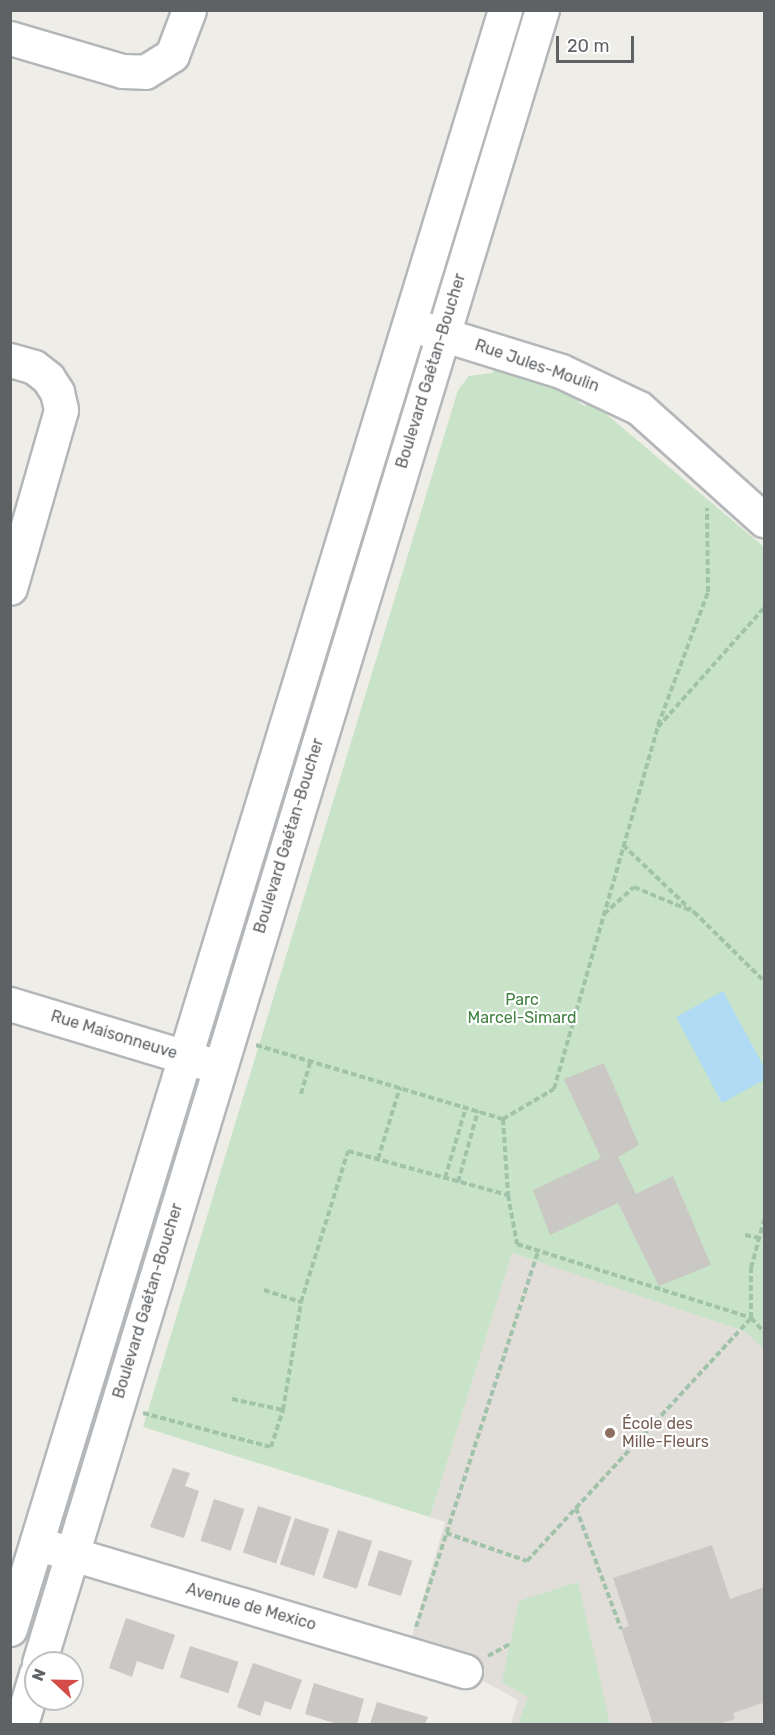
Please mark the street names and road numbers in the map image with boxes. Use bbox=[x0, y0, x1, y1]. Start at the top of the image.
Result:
street label: Boulevard Gaétan-Boucher bbox=[392, 271, 470, 471]
street label: Rue Jules-Moulin bbox=[472, 336, 602, 396]
street label: Boulevard Gaétan-Boucher bbox=[250, 736, 328, 936]
street label: Rue Maisonneuve bbox=[48, 1007, 180, 1063]
street label: Boulevard Gaétan-Boucher bbox=[109, 1201, 187, 1401]
street label: Avenue de Mexico bbox=[184, 1579, 318, 1635]

